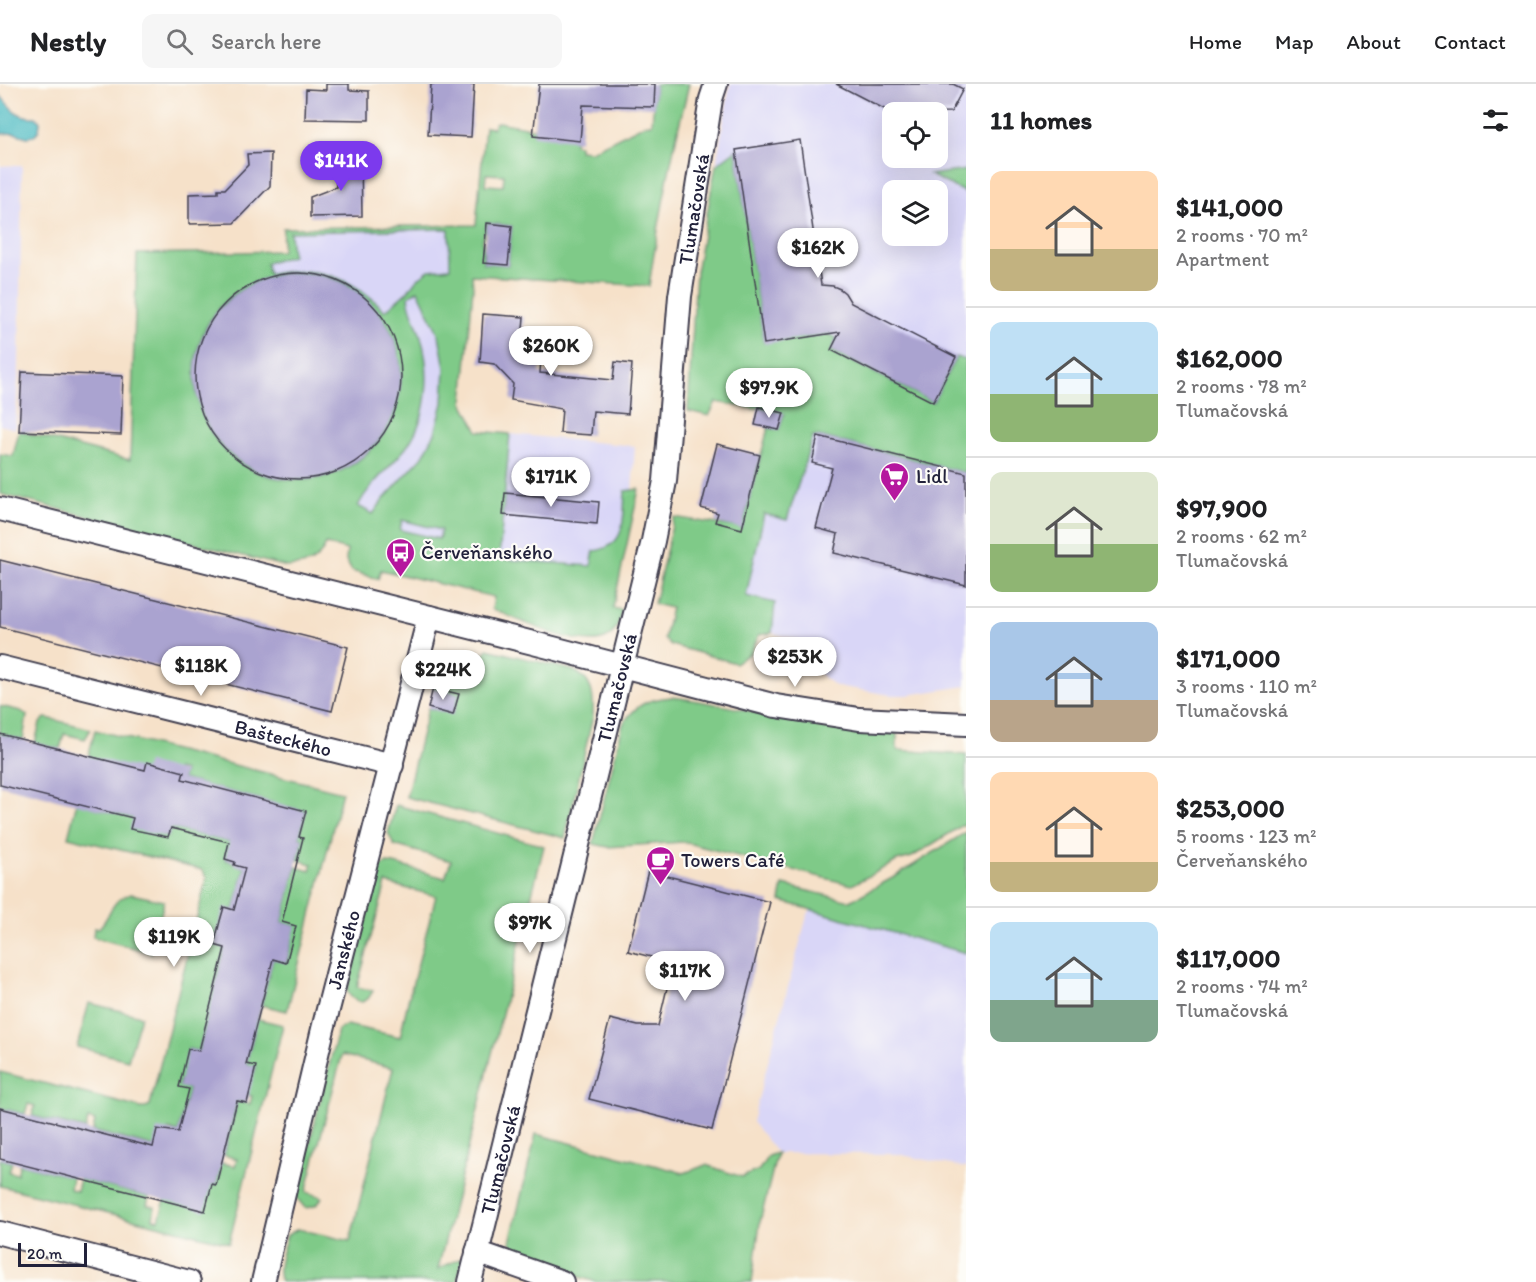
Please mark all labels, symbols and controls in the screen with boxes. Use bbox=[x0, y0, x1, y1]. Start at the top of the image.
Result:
search box bbox=[142, 14, 562, 68]
text: Nestly bbox=[30, 24, 106, 58]
icon: search bbox=[163, 25, 196, 58]
text: Search here bbox=[211, 28, 322, 55]
text: Home bbox=[1189, 29, 1242, 54]
text: Map bbox=[1275, 29, 1314, 54]
text: About bbox=[1347, 29, 1401, 54]
text: Contact bbox=[1434, 29, 1506, 54]
map controls bbox=[882, 102, 948, 246]
button: locate bbox=[882, 102, 948, 168]
text: 11 homes bbox=[990, 104, 1092, 136]
icon: filters bbox=[1479, 104, 1512, 137]
pin: $141K bbox=[299, 141, 383, 192]
text: $141K bbox=[314, 148, 368, 172]
street label: Tlumačovská bbox=[673, 151, 714, 266]
button: layers bbox=[882, 180, 948, 246]
text: $141,000 bbox=[1176, 191, 1283, 223]
icon: home bbox=[1038, 195, 1110, 267]
text: 2 rooms · 70 m² bbox=[1176, 223, 1308, 247]
pin: $162K bbox=[776, 228, 860, 279]
text: $162K bbox=[791, 235, 845, 259]
text: Apartment bbox=[1176, 247, 1269, 271]
pin: $260K bbox=[509, 326, 593, 377]
text: $260K bbox=[523, 333, 579, 357]
text: $162,000 bbox=[1176, 342, 1283, 374]
icon: home bbox=[1038, 346, 1110, 418]
pin: $97.9K bbox=[720, 368, 818, 419]
text: 2 rooms · 78 m² bbox=[1176, 374, 1307, 398]
text: $97.9K bbox=[740, 375, 798, 399]
text: Tlumačovská bbox=[1176, 398, 1288, 422]
pin: $171K bbox=[509, 457, 593, 508]
supermarket icon: Lidl bbox=[879, 460, 911, 502]
text: $171K bbox=[525, 464, 577, 488]
place label: Lidl bbox=[916, 464, 948, 488]
text: $97,900 bbox=[1176, 492, 1267, 524]
icon: home bbox=[1038, 496, 1110, 568]
text: 2 rooms · 62 m² bbox=[1176, 524, 1307, 548]
bus stop icon: Červeňanského bbox=[384, 536, 416, 578]
place label: Červeňanského bbox=[421, 540, 553, 564]
text: Tlumačovská bbox=[1176, 548, 1288, 572]
street label: Tlumačovská bbox=[592, 630, 642, 745]
pin: $253K bbox=[753, 637, 837, 688]
text: $171,000 bbox=[1176, 642, 1280, 674]
text: $253K bbox=[768, 644, 822, 668]
pin: $118K bbox=[159, 646, 243, 697]
icon: home bbox=[1038, 646, 1110, 718]
pin: $224K bbox=[401, 650, 485, 701]
text: $118K bbox=[175, 653, 227, 677]
text: $224K bbox=[415, 657, 471, 681]
text: 3 rooms · 110 m² bbox=[1176, 674, 1317, 698]
text: Tlumačovská bbox=[1176, 698, 1288, 722]
street label: Bašteckého bbox=[232, 714, 334, 761]
text: $253,000 bbox=[1176, 792, 1285, 824]
icon: home bbox=[1038, 796, 1110, 868]
text: 5 rooms · 123 m² bbox=[1176, 824, 1317, 848]
cafe icon: Towers Café bbox=[644, 844, 676, 886]
place label: Towers Café bbox=[681, 848, 785, 872]
text: Červeňanského bbox=[1176, 848, 1308, 872]
pin: $97K bbox=[494, 903, 566, 954]
street label: Janského bbox=[322, 907, 365, 992]
text: $97K bbox=[508, 910, 552, 934]
pin: $119K bbox=[132, 917, 216, 968]
text: $119K bbox=[148, 924, 200, 948]
text: $117,000 bbox=[1176, 942, 1280, 974]
icon: home bbox=[1038, 946, 1110, 1018]
pin: $117K bbox=[643, 951, 727, 1002]
text: $117K bbox=[659, 958, 711, 982]
text: 2 rooms · 74 m² bbox=[1176, 974, 1308, 998]
text: Tlumačovská bbox=[1176, 998, 1288, 1022]
street label: Tlumačovská bbox=[475, 1102, 525, 1217]
scale bar bbox=[18, 1240, 87, 1268]
text: 20 m bbox=[27, 1244, 62, 1263]

